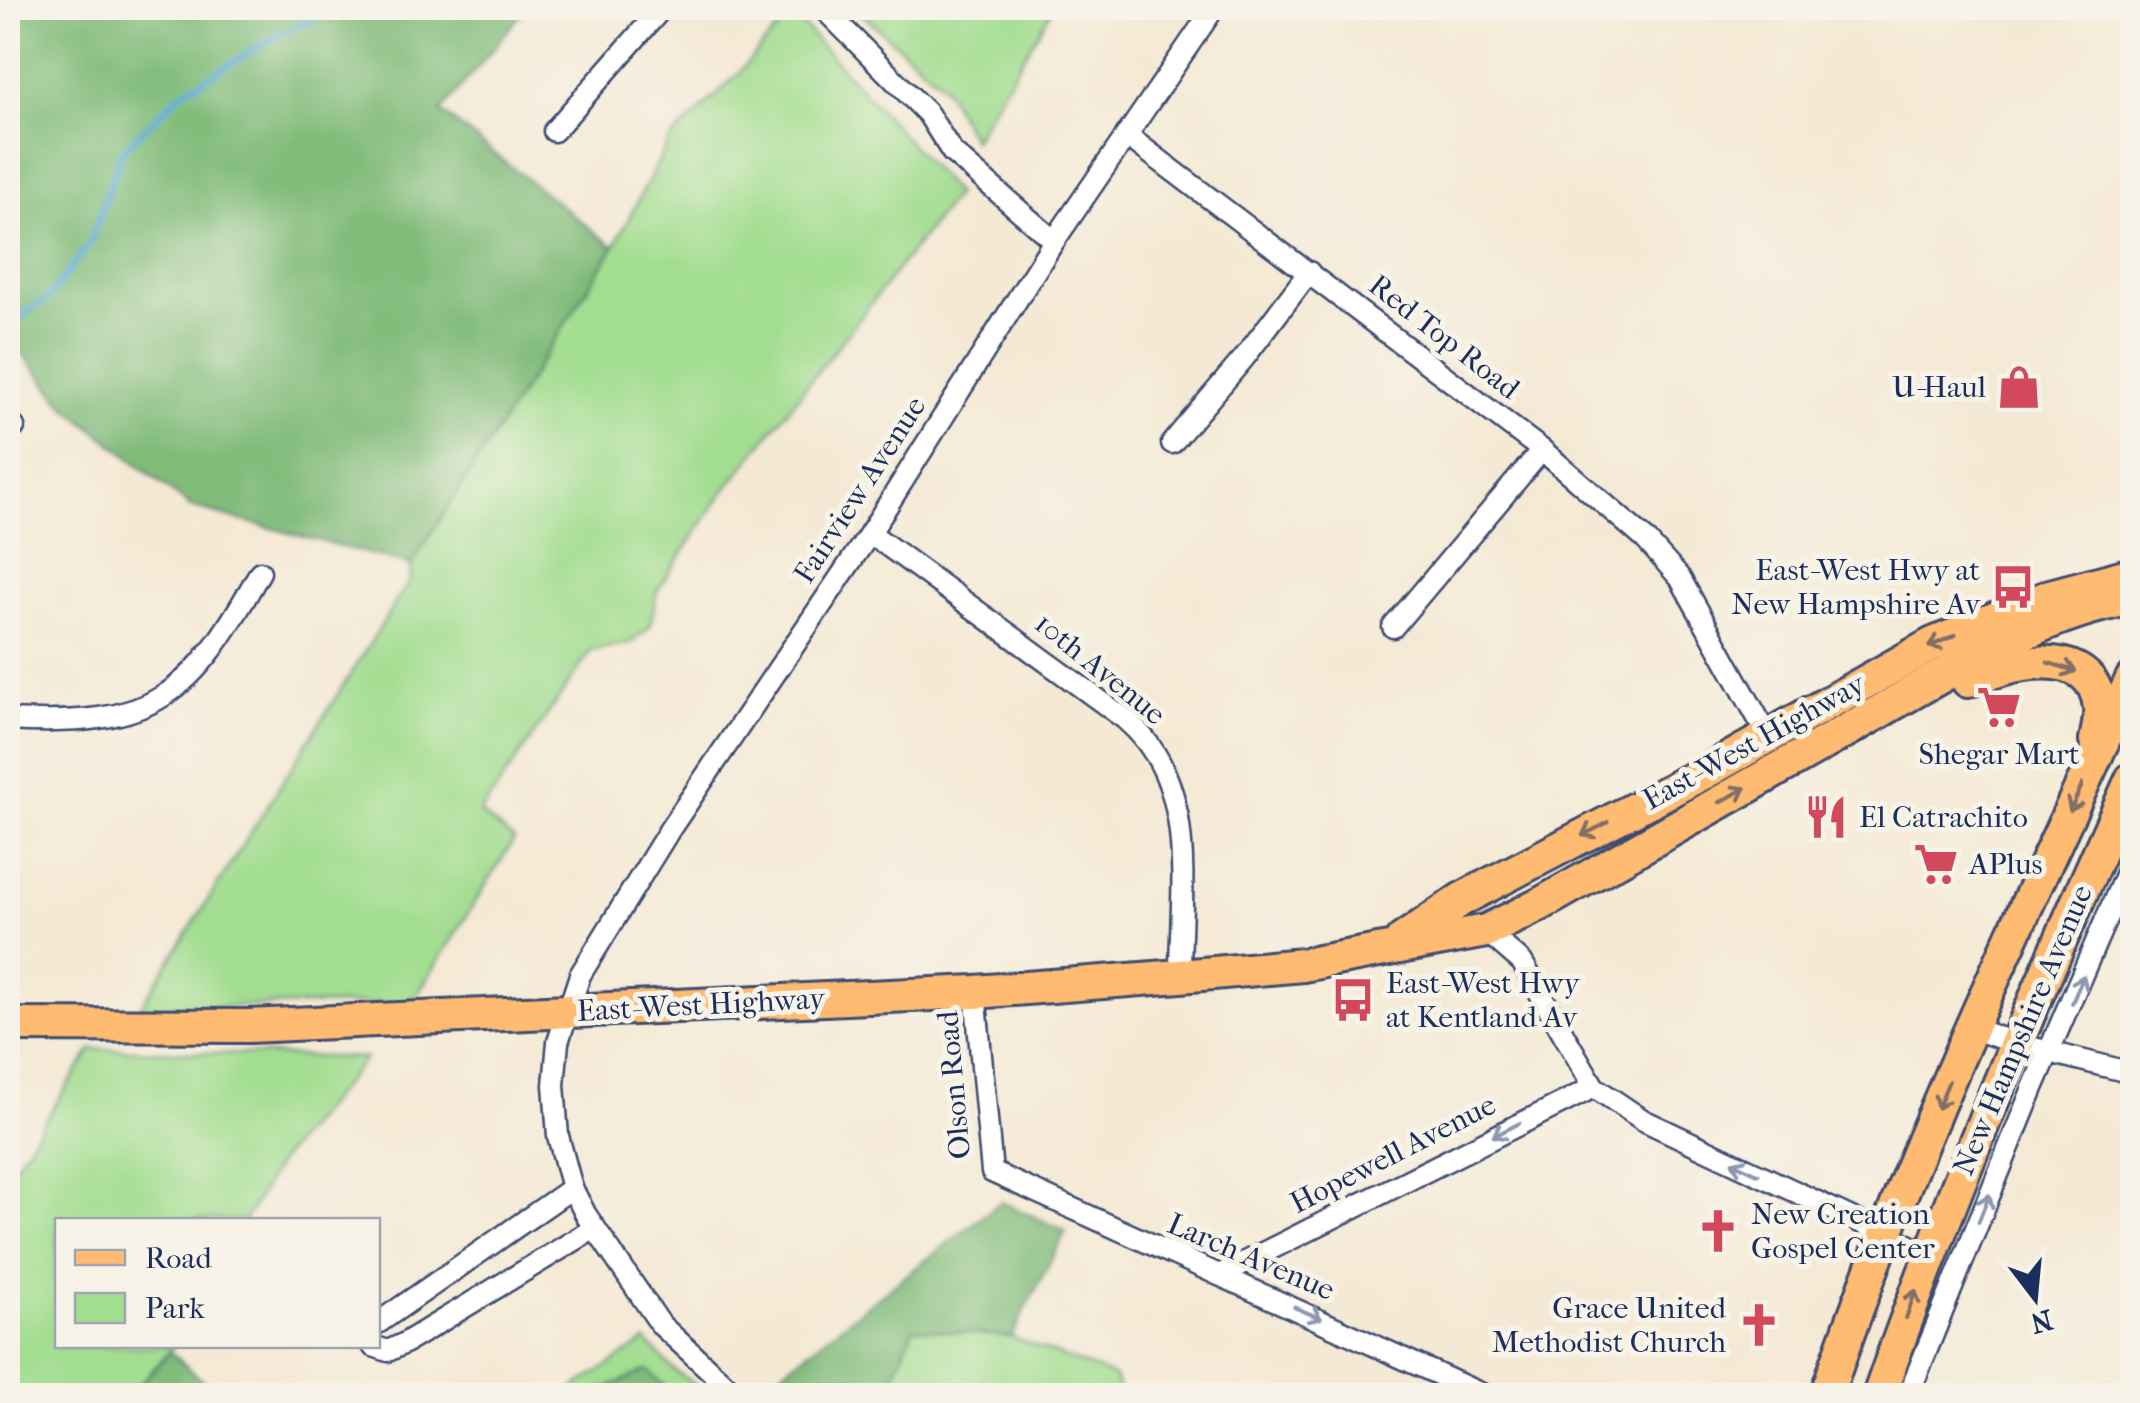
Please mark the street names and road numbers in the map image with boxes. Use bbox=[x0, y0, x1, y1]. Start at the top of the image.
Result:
street label: Red Top Road bbox=[1362, 267, 1527, 407]
street label: Fairview Avenue bbox=[787, 390, 933, 590]
street label: 10th Avenue bbox=[1028, 606, 1172, 732]
street label: East-West Highway bbox=[1637, 666, 1872, 818]
street label: New Hampshire Avenue bbox=[1946, 880, 2100, 1180]
street label: East-West Highway bbox=[576, 981, 827, 1029]
street label: Olson Road bbox=[930, 1009, 978, 1161]
street label: Hopewell Avenue bbox=[1284, 1087, 1502, 1221]
street label: Larch Avenue bbox=[1162, 1206, 1340, 1308]

